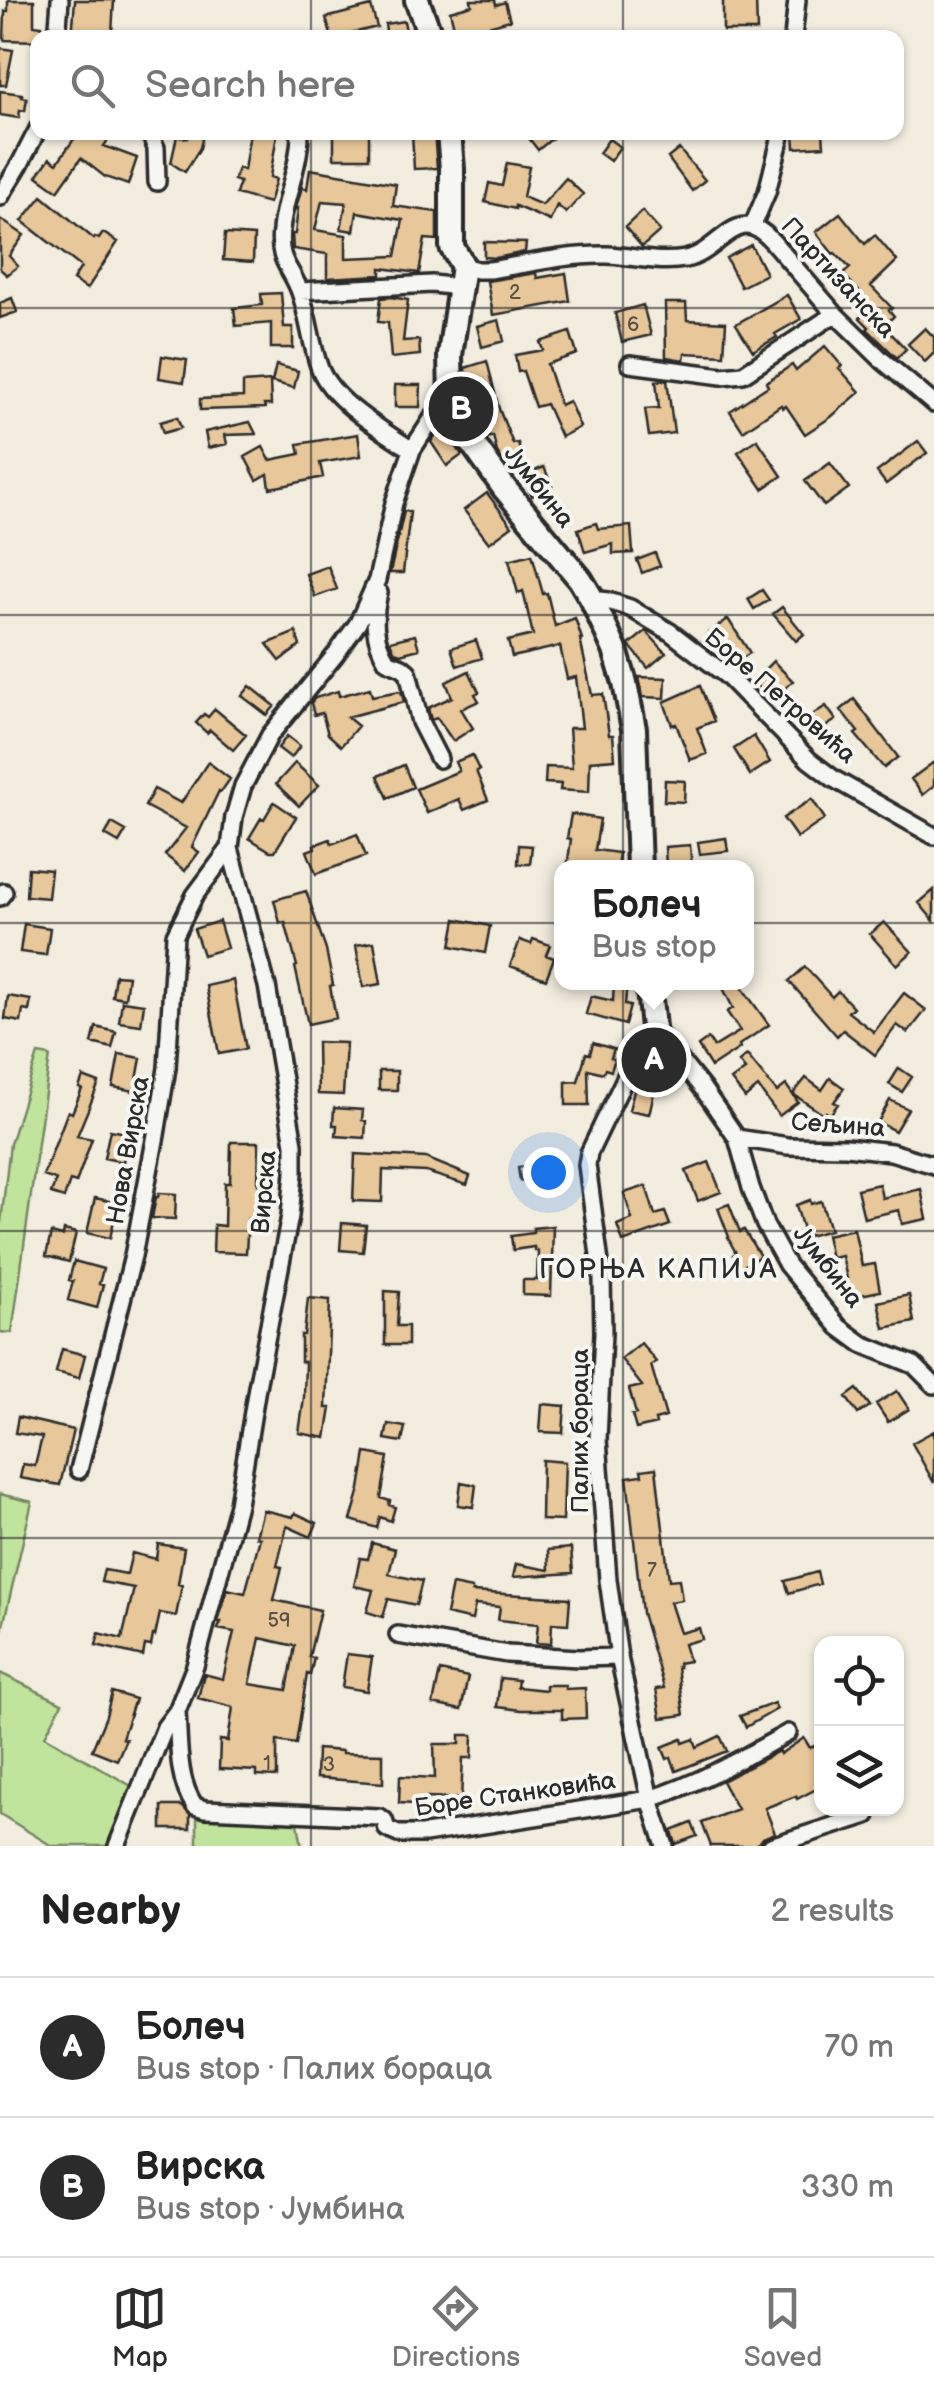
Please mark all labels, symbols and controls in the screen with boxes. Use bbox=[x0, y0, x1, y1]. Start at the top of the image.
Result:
search box bbox=[30, 30, 904, 140]
icon: search bbox=[65, 58, 120, 113]
text: Search here bbox=[145, 63, 356, 108]
street label: Партизанска bbox=[774, 211, 902, 345]
house number: 2 bbox=[509, 281, 521, 305]
house number: 6 bbox=[627, 313, 639, 337]
pin: B bbox=[428, 372, 494, 446]
street label: Јумбина bbox=[497, 439, 581, 535]
street label: Боре Петровића bbox=[698, 622, 862, 771]
popup bbox=[554, 860, 754, 990]
text: Болеч bbox=[591, 883, 702, 928]
text: Bus stop bbox=[591, 928, 717, 967]
pin: A bbox=[622, 1022, 686, 1098]
street label: Нова Вирска bbox=[100, 1073, 157, 1227]
street label: Сељина bbox=[790, 1107, 886, 1144]
your location bbox=[523, 1147, 574, 1198]
street label: Вирска bbox=[245, 1149, 284, 1235]
street label: Јумбина bbox=[786, 1219, 870, 1315]
district label: ГОРЊА КАПИЈА bbox=[539, 1253, 779, 1286]
street label: Палих бораца bbox=[565, 1348, 596, 1513]
house number: 7 bbox=[647, 1559, 657, 1583]
house number: 59 bbox=[267, 1609, 291, 1633]
map controls bbox=[814, 1636, 904, 1816]
button: locate bbox=[814, 1636, 904, 1726]
button: layers bbox=[814, 1726, 904, 1816]
house number: 1 bbox=[263, 1752, 271, 1776]
house number: 3 bbox=[323, 1753, 335, 1777]
street label: Боре Станковића bbox=[413, 1765, 618, 1824]
text: Nearby bbox=[40, 1886, 180, 1937]
text: 2 results bbox=[770, 1892, 894, 1931]
text: Болеч bbox=[135, 2005, 246, 2050]
text: A bbox=[63, 2028, 82, 2067]
text: 70 m bbox=[824, 2028, 894, 2067]
text: Bus stop · Палих бораца bbox=[135, 2050, 493, 2089]
text: Вирска bbox=[135, 2145, 265, 2190]
text: B bbox=[61, 2168, 84, 2207]
text: 330 m bbox=[801, 2168, 894, 2207]
text: Bus stop · Јумбина bbox=[135, 2190, 405, 2229]
tab: Map bbox=[112, 2281, 168, 2374]
tab: Directions bbox=[391, 2281, 520, 2374]
tab: Saved bbox=[744, 2281, 822, 2374]

